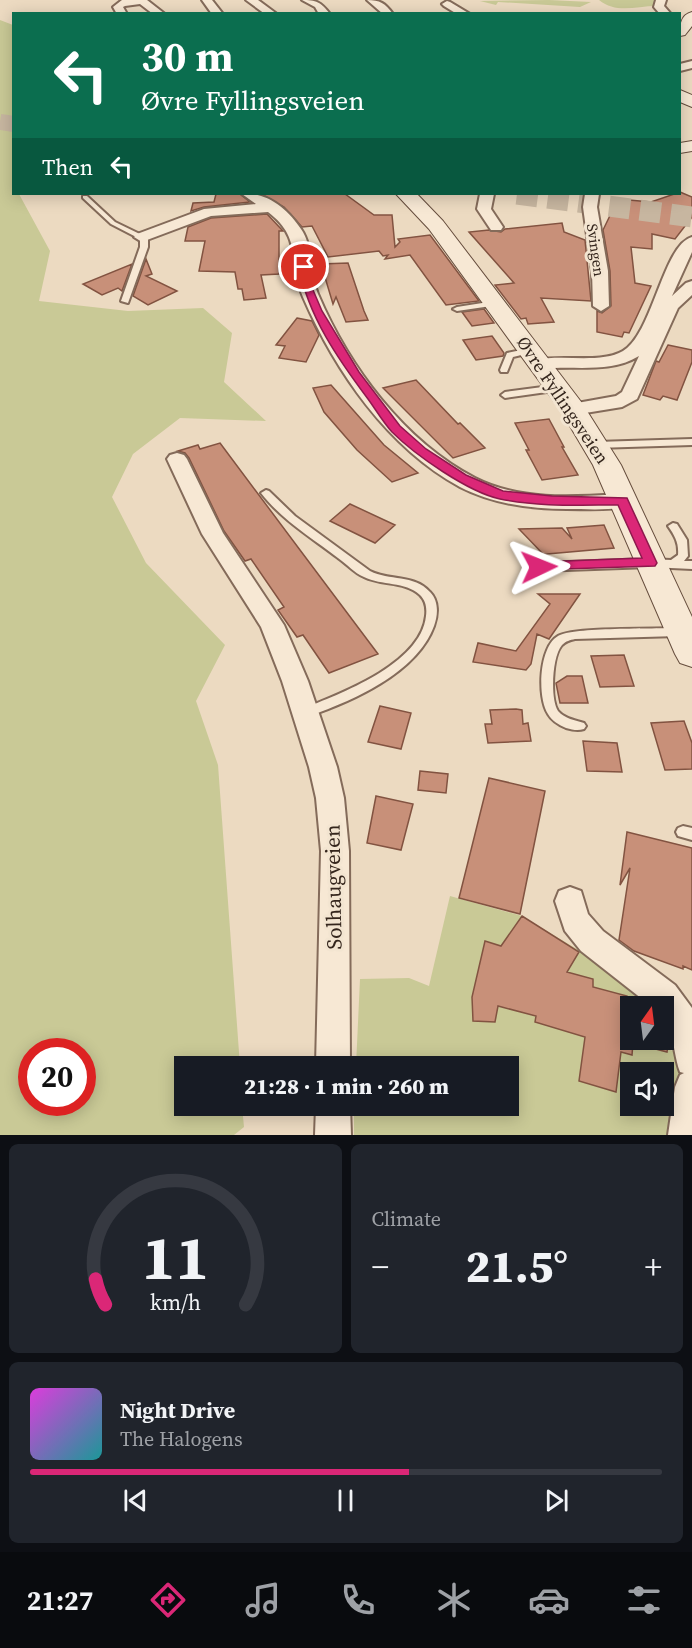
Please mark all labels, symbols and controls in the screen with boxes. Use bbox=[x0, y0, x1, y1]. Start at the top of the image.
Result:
text: 30 m bbox=[141, 27, 234, 85]
icon: left bbox=[42, 36, 120, 114]
text: Øvre Fyllingsveien bbox=[141, 82, 365, 119]
icon: left bbox=[105, 150, 138, 183]
text: Then bbox=[42, 152, 93, 182]
street label: Svingen bbox=[582, 222, 610, 278]
pin bbox=[278, 241, 329, 292]
icon: arrive bbox=[287, 250, 320, 283]
street label: Øvre Fyllingsveien bbox=[511, 331, 615, 469]
position arrow bbox=[507, 535, 571, 599]
street label: Solhaugveien bbox=[317, 824, 349, 950]
north arrow bbox=[620, 996, 674, 1050]
map controls bbox=[620, 996, 674, 1116]
speed limit sign: 20 bbox=[18, 1038, 96, 1116]
button: sound bbox=[620, 1062, 674, 1116]
text: 21:28 · 1 min · 260 m bbox=[244, 1071, 449, 1101]
text: Climate bbox=[372, 1205, 441, 1233]
text: 11 bbox=[141, 1214, 209, 1300]
text: 21.5° bbox=[465, 1235, 568, 1297]
text: − bbox=[372, 1244, 389, 1289]
text: + bbox=[645, 1244, 662, 1289]
text: km/h bbox=[150, 1289, 201, 1318]
text: Night Drive bbox=[120, 1395, 235, 1425]
text: The Halogens bbox=[120, 1425, 243, 1453]
icon: previous bbox=[119, 1484, 152, 1517]
icon: pause bbox=[329, 1484, 362, 1517]
icon: next bbox=[540, 1484, 573, 1517]
icon: directions bbox=[147, 1579, 189, 1621]
icon: music bbox=[242, 1579, 284, 1621]
icon: phone bbox=[337, 1579, 379, 1621]
icon: climate bbox=[433, 1579, 475, 1621]
icon: car bbox=[528, 1579, 570, 1621]
icon: filters bbox=[623, 1579, 665, 1621]
text: 21:27 bbox=[27, 1582, 93, 1619]

